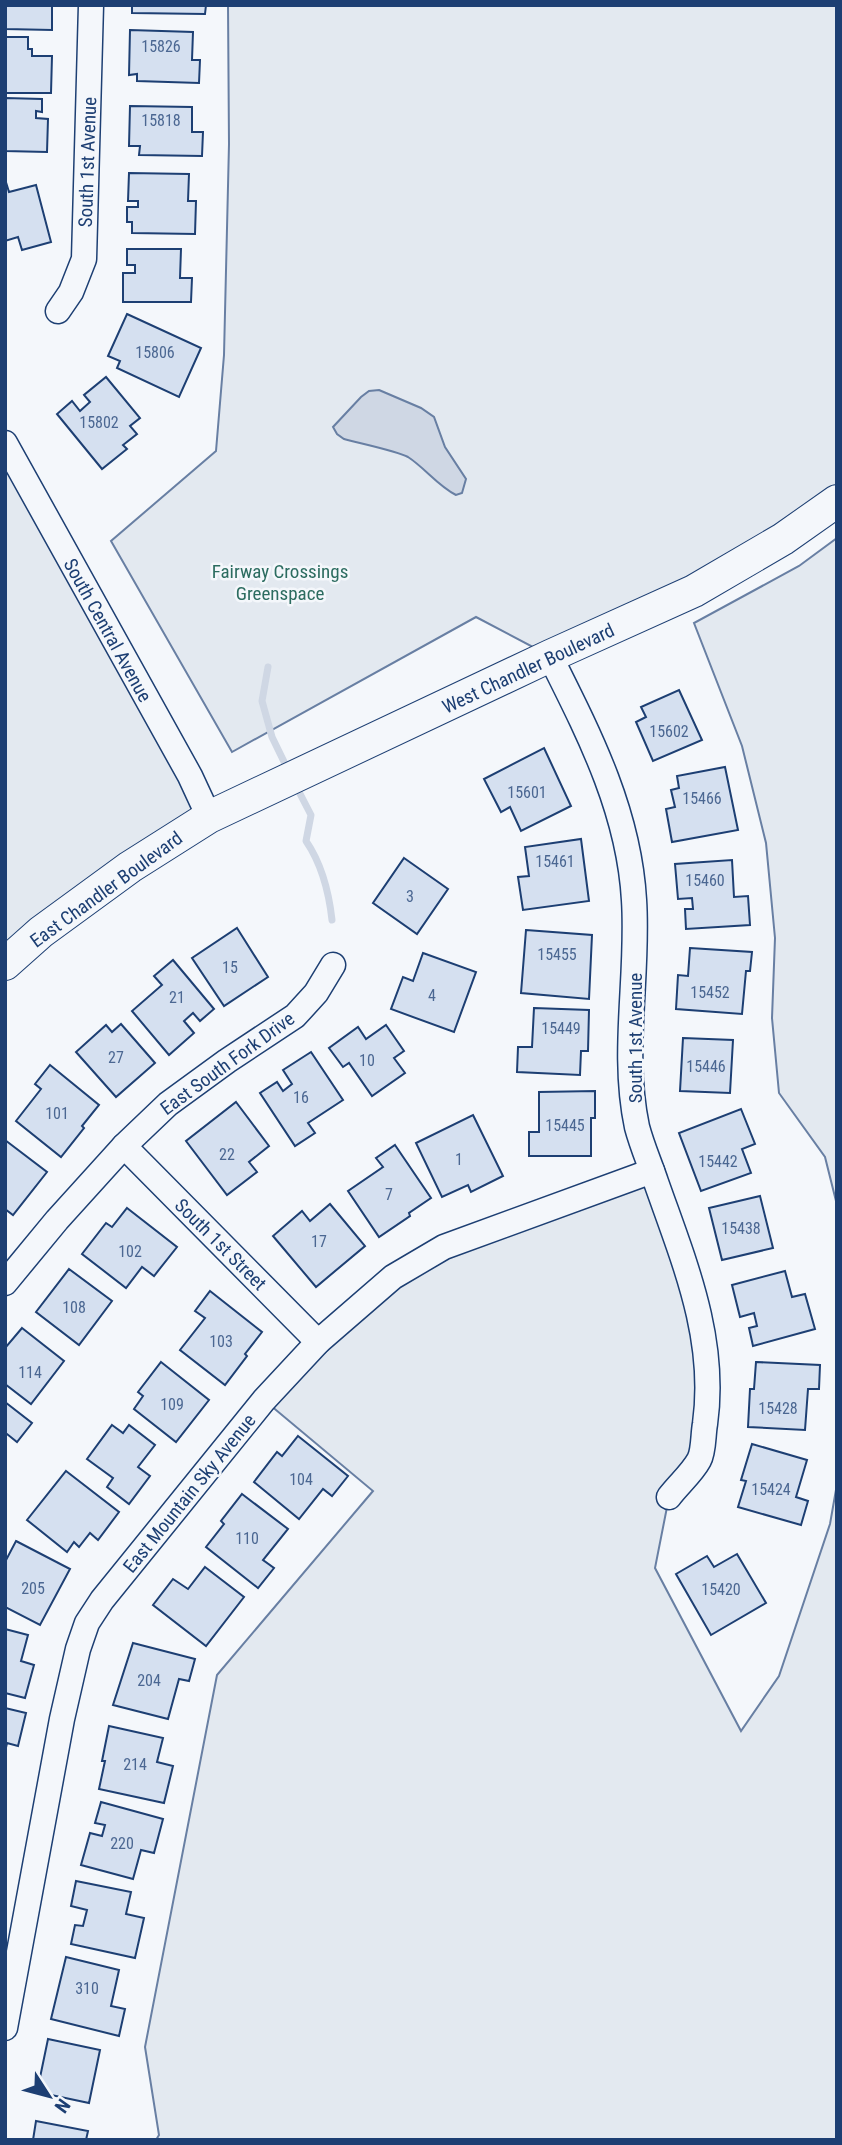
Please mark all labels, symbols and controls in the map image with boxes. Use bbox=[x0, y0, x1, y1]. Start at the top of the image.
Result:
house number: 15826 bbox=[141, 37, 181, 56]
street label: South 1st Avenue bbox=[74, 96, 101, 228]
house number: 15818 bbox=[141, 111, 181, 130]
house number: 15806 bbox=[135, 343, 175, 362]
house number: 15802 bbox=[79, 413, 119, 432]
street label: South Central Avenue bbox=[59, 555, 156, 706]
park label: Fairway Crossings Greenspace bbox=[212, 560, 348, 605]
street label: West Chandler Boulevard bbox=[439, 618, 618, 718]
house number: 15602 bbox=[649, 722, 689, 741]
house number: 15601 bbox=[507, 783, 547, 802]
house number: 15466 bbox=[682, 789, 722, 808]
street label: East Chandler Boulevard bbox=[26, 826, 187, 952]
house number: 15461 bbox=[535, 852, 575, 871]
house number: 15460 bbox=[685, 871, 725, 890]
house number: 3 bbox=[406, 887, 414, 906]
house number: 15455 bbox=[537, 945, 577, 964]
house number: 15 bbox=[222, 958, 238, 977]
street label: South 1st Avenue bbox=[624, 973, 647, 1103]
house number: 15452 bbox=[690, 983, 730, 1002]
house number: 4 bbox=[428, 986, 436, 1005]
house number: 21 bbox=[169, 988, 185, 1007]
street label: East South Fork Drive bbox=[156, 1007, 299, 1120]
house number: 15449 bbox=[541, 1019, 581, 1038]
house number: 27 bbox=[108, 1048, 124, 1067]
house number: 10 bbox=[359, 1051, 375, 1070]
house number: 15446 bbox=[686, 1057, 726, 1076]
house number: 16 bbox=[293, 1088, 309, 1107]
house number: 101 bbox=[45, 1104, 69, 1123]
house number: 15445 bbox=[545, 1116, 585, 1135]
house number: 22 bbox=[219, 1145, 235, 1164]
house number: 1 bbox=[455, 1150, 463, 1169]
house number: 15442 bbox=[698, 1152, 738, 1171]
house number: 7 bbox=[385, 1185, 393, 1204]
street label: South 1st Street bbox=[170, 1194, 271, 1295]
house number: 15438 bbox=[721, 1219, 761, 1238]
house number: 17 bbox=[311, 1232, 327, 1251]
house number: 102 bbox=[118, 1242, 142, 1261]
house number: 108 bbox=[62, 1298, 86, 1317]
house number: 103 bbox=[209, 1332, 233, 1351]
house number: 114 bbox=[18, 1363, 42, 1382]
house number: 109 bbox=[160, 1395, 184, 1414]
house number: 15428 bbox=[758, 1399, 798, 1418]
street label: East Mountain Sky Avenue bbox=[118, 1409, 261, 1577]
house number: 104 bbox=[289, 1470, 313, 1489]
house number: 15424 bbox=[751, 1480, 791, 1499]
house number: 110 bbox=[235, 1529, 259, 1548]
house number: 205 bbox=[21, 1579, 45, 1598]
house number: 15420 bbox=[701, 1580, 741, 1599]
house number: 204 bbox=[137, 1671, 161, 1690]
house number: 214 bbox=[123, 1755, 147, 1774]
house number: 220 bbox=[110, 1834, 134, 1853]
house number: 310 bbox=[75, 1979, 99, 1998]
north arrow bbox=[14, 2061, 84, 2131]
text: N bbox=[50, 2094, 75, 2117]

